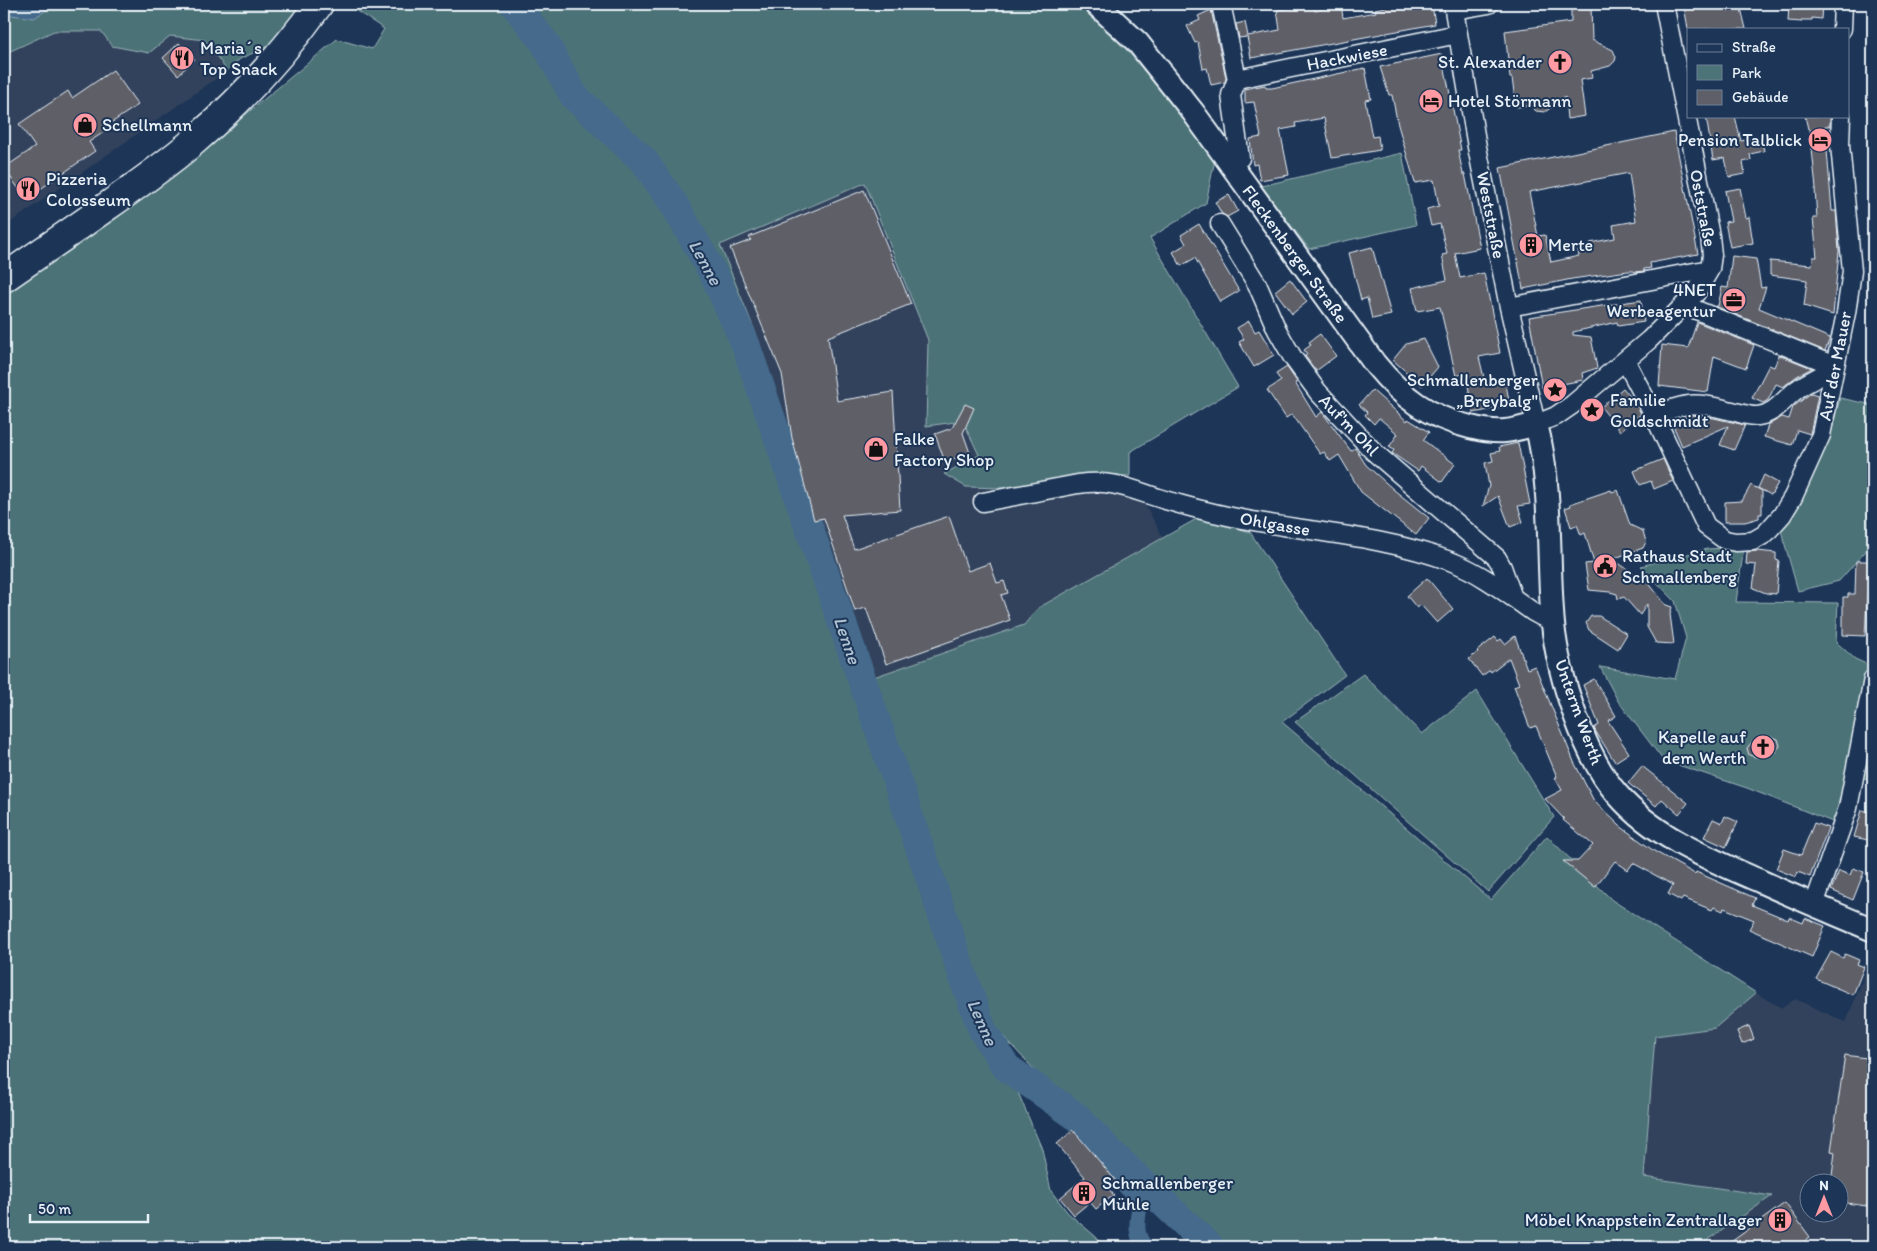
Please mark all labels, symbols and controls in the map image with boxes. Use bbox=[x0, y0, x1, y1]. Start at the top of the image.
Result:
legend bbox=[1687, 28, 1850, 118]
place label: Maria´s Top Snack bbox=[200, 37, 278, 80]
street label: Hackwiese bbox=[1305, 38, 1389, 76]
text: Straße bbox=[1732, 38, 1776, 56]
restaurant icon: Maria´s Top Snack bbox=[169, 45, 195, 71]
church icon: St. Alexander bbox=[1547, 49, 1573, 75]
place label: St. Alexander bbox=[1438, 51, 1543, 73]
text: Park bbox=[1732, 64, 1762, 82]
hotel icon: Hotel Störmann bbox=[1418, 88, 1444, 114]
text: Gebäude bbox=[1732, 88, 1789, 106]
place label: Hotel Störmann bbox=[1448, 90, 1572, 112]
shop icon: Schellmann bbox=[72, 112, 98, 138]
place label: Schellmann bbox=[102, 114, 192, 136]
hotel icon: Pension Talblick bbox=[1807, 127, 1833, 153]
place label: Pension Talblick bbox=[1678, 129, 1802, 151]
street label: Oststraße bbox=[1685, 167, 1721, 249]
place label: Pizzeria Colosseum bbox=[46, 168, 131, 211]
street label: Weststraße bbox=[1472, 170, 1510, 260]
restaurant icon: Pizzeria Colosseum bbox=[15, 176, 41, 202]
street label: Fleckenberger Straße bbox=[1237, 181, 1353, 327]
building icon: Merte bbox=[1518, 232, 1544, 258]
place label: Merte bbox=[1548, 234, 1593, 256]
water label: Lenne bbox=[684, 235, 728, 290]
place label: 4NET Werbeagentur bbox=[1607, 279, 1717, 322]
office icon: 4NET Werbeagentur bbox=[1721, 287, 1747, 313]
street label: Auf der Mauer bbox=[1814, 309, 1857, 422]
place label: Schmallenberger „Breybalg" bbox=[1407, 369, 1539, 412]
place icon: Schmallenberger „Breybalg" bbox=[1542, 377, 1568, 403]
street label: Auf'm Ohl bbox=[1314, 389, 1384, 461]
place label: Familie Goldschmidt bbox=[1610, 389, 1709, 432]
place icon: Familie Goldschmidt bbox=[1579, 397, 1605, 423]
place label: Falke Factory Shop bbox=[894, 428, 994, 471]
shop icon: Falke Factory Shop bbox=[863, 436, 889, 462]
street label: Ohlgasse bbox=[1238, 507, 1312, 541]
place label: Rathaus Stadt Schmallenberg bbox=[1622, 545, 1738, 588]
public building icon: Rathaus Stadt Schmallenberg bbox=[1592, 553, 1618, 579]
water label: Lenne bbox=[829, 613, 867, 668]
street label: Unterm Werth bbox=[1550, 656, 1608, 768]
place label: Kapelle auf dem Werth bbox=[1658, 726, 1746, 769]
church icon: Kapelle auf dem Werth bbox=[1750, 734, 1776, 760]
water label: Lenne bbox=[962, 995, 1003, 1050]
place label: Schmallenberger Mühle bbox=[1102, 1172, 1234, 1215]
north arrow bbox=[1800, 1174, 1850, 1224]
text: N bbox=[1819, 1177, 1829, 1194]
building icon: Schmallenberger Mühle bbox=[1071, 1180, 1097, 1206]
scale bar bbox=[30, 1191, 148, 1223]
text: 50 m bbox=[38, 1200, 71, 1218]
building icon: Möbel Knappstein Zentrallager bbox=[1767, 1207, 1793, 1233]
place label: Möbel Knappstein Zentrallager bbox=[1525, 1209, 1763, 1231]

